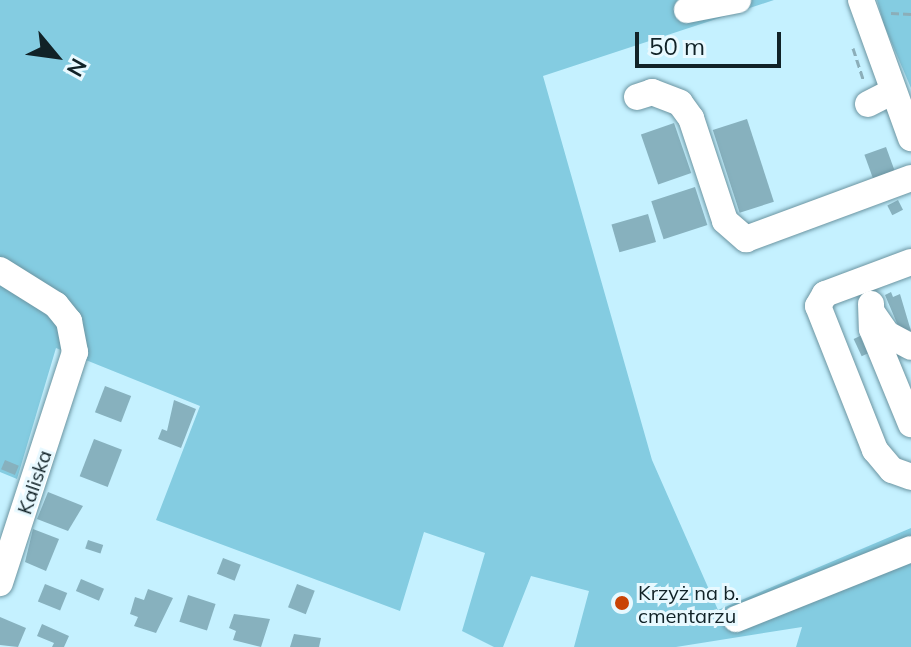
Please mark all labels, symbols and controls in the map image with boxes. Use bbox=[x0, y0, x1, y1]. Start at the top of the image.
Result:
north arrow bbox=[16, 16, 96, 96]
scale bar bbox=[639, 16, 785, 66]
text: 50 m bbox=[649, 31, 705, 61]
text: N bbox=[61, 54, 93, 82]
street label: Kaliska bbox=[12, 447, 56, 517]
place label: Krzyż na b. cmentarzu bbox=[638, 580, 739, 627]
marker: Krzyż na b. cmentarzu bbox=[613, 594, 631, 612]

